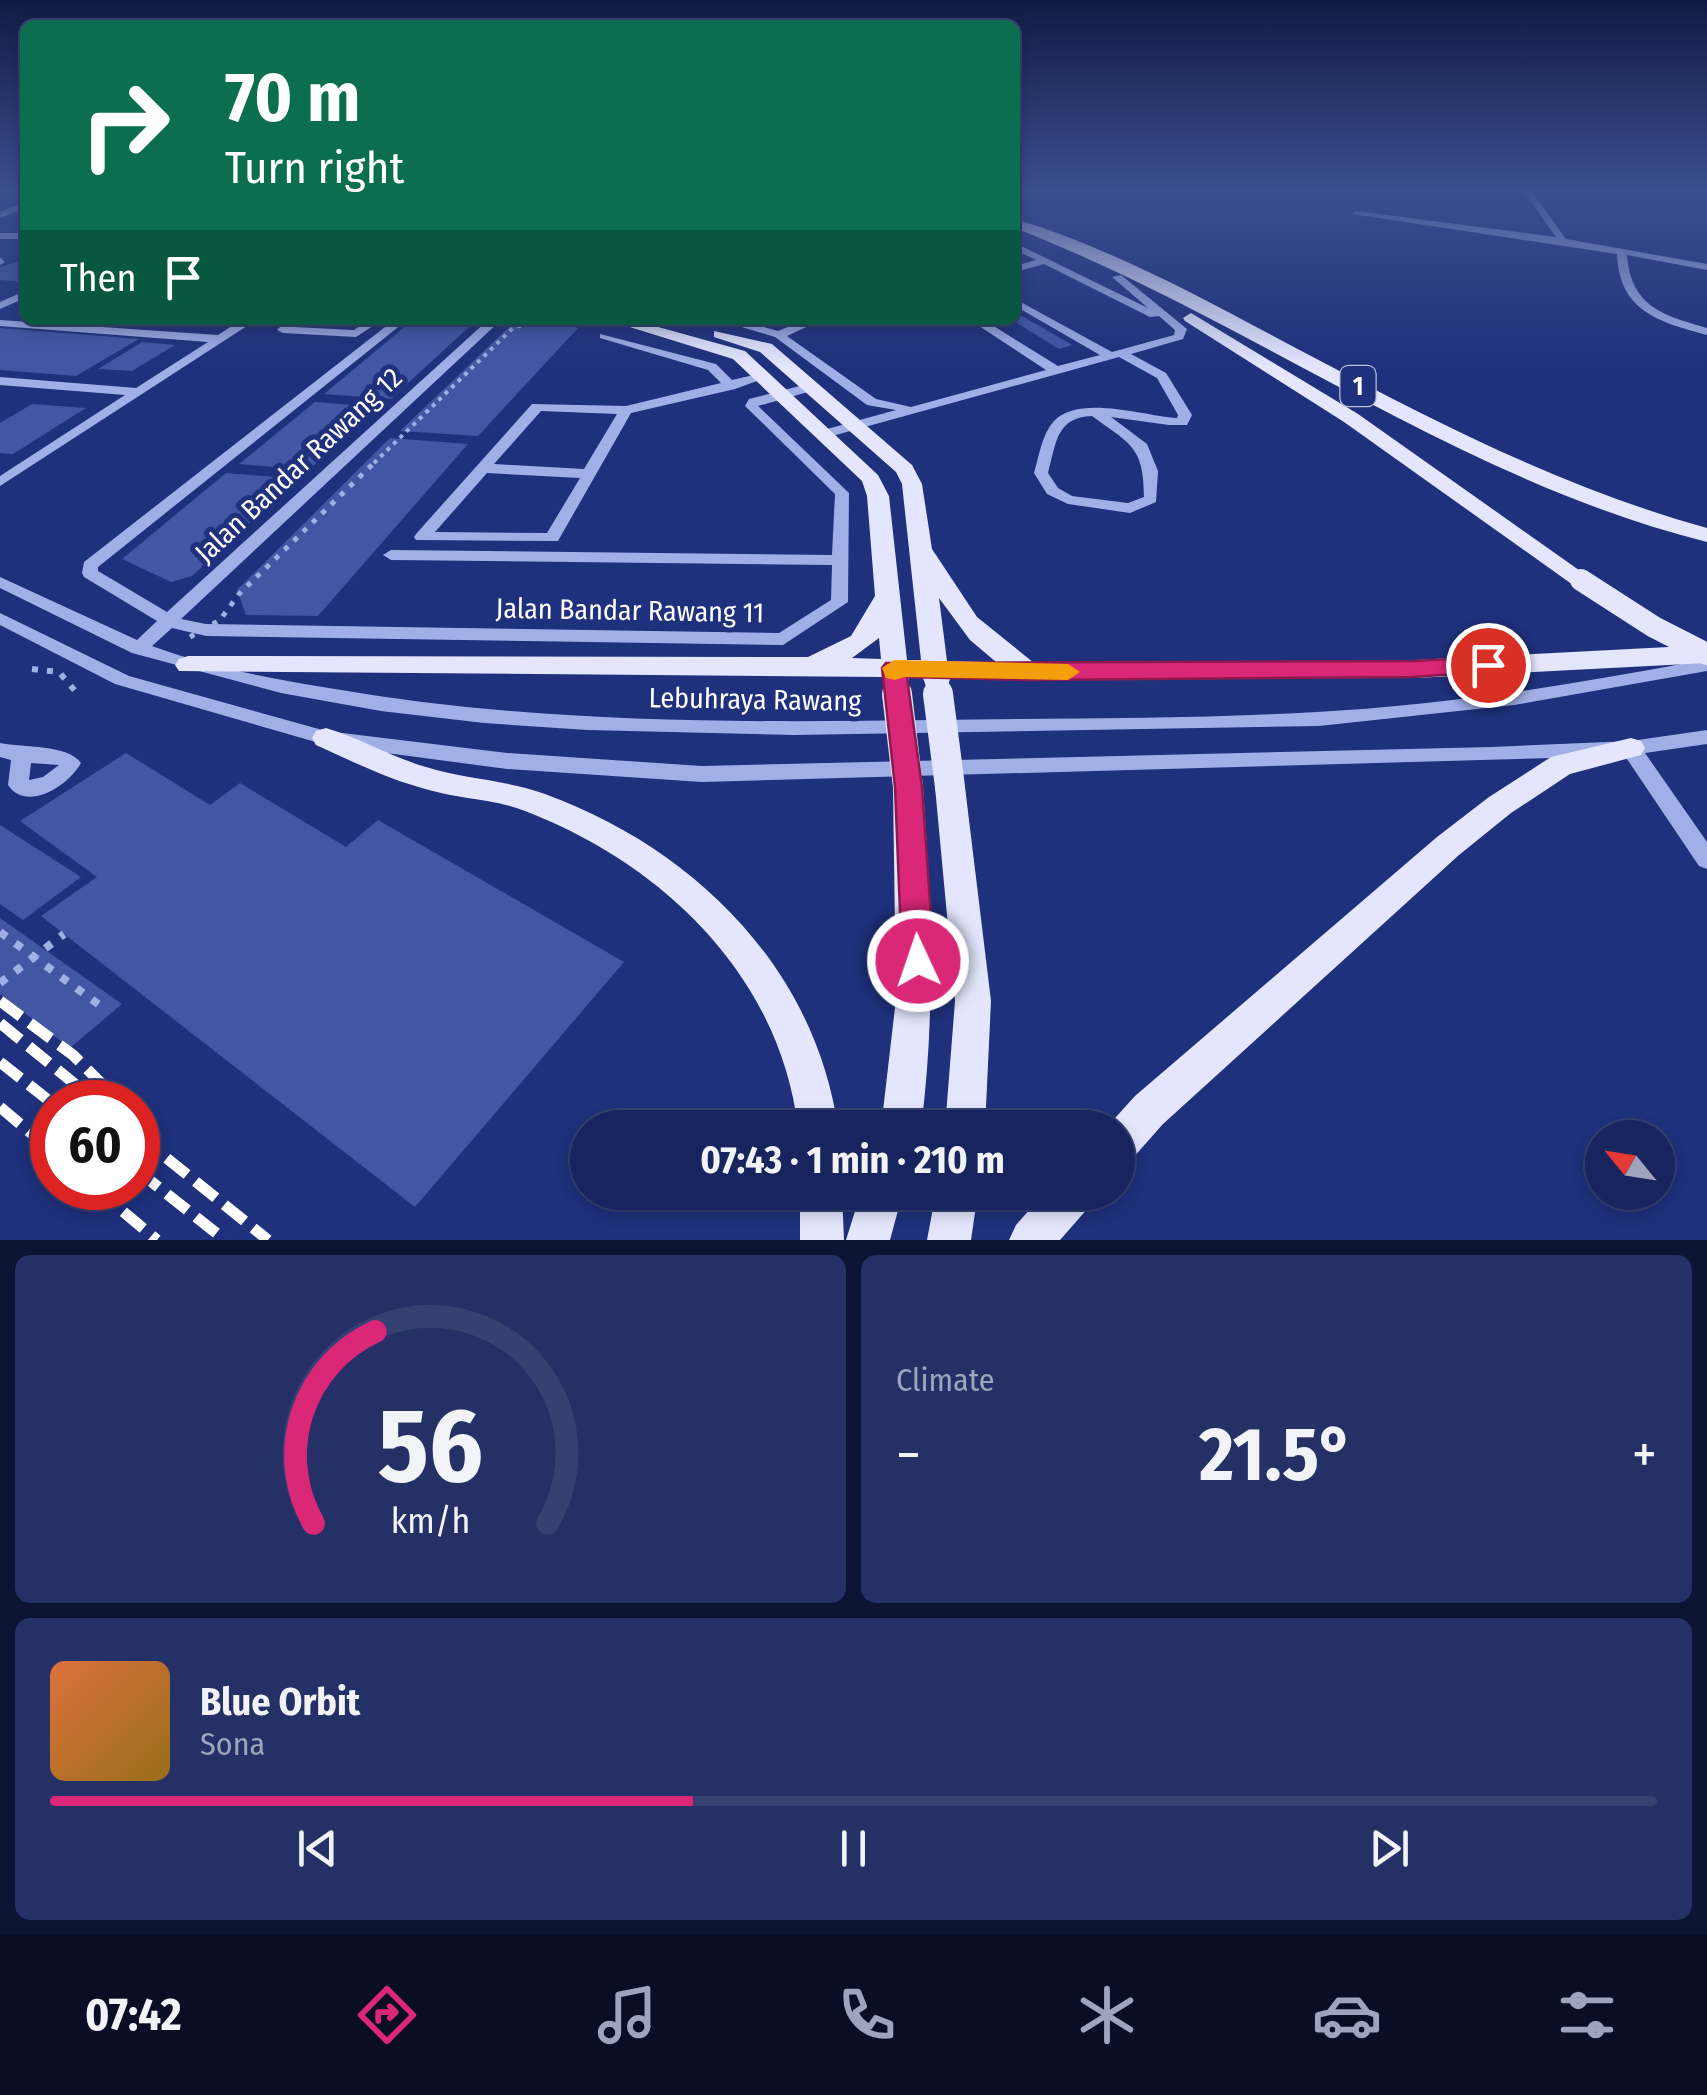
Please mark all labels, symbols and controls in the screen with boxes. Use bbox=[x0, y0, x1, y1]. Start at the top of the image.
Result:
text: 70 m bbox=[225, 56, 360, 140]
icon: right bbox=[60, 60, 190, 190]
text: Turn right bbox=[225, 141, 404, 195]
icon: arrive bbox=[156, 250, 211, 305]
text: Then bbox=[60, 255, 136, 301]
street label: Jalan Bandar Rawang 12 bbox=[188, 361, 408, 570]
road number: 1 bbox=[1340, 366, 1376, 406]
street label: Jalan Bandar Rawang 11 bbox=[495, 592, 764, 629]
pin bbox=[1446, 623, 1531, 708]
icon: arrive bbox=[1461, 638, 1516, 693]
street label: Lebuhraya Rawang bbox=[648, 681, 862, 718]
position arrow bbox=[866, 909, 970, 1013]
speed limit sign: 60 bbox=[30, 1080, 160, 1210]
north arrow bbox=[1585, 1120, 1675, 1210]
map controls bbox=[1585, 1120, 1675, 1210]
text: 07:43 · 1 min · 210 m bbox=[700, 1137, 1005, 1183]
text: Climate bbox=[896, 1361, 995, 1399]
text: 56 bbox=[378, 1384, 483, 1509]
text: 21.5° bbox=[1199, 1410, 1354, 1500]
text: − bbox=[896, 1422, 921, 1488]
text: + bbox=[1632, 1422, 1657, 1488]
text: km/h bbox=[391, 1500, 470, 1542]
text: Blue Orbit bbox=[200, 1679, 360, 1725]
text: Sona bbox=[200, 1725, 265, 1763]
icon: previous bbox=[290, 1821, 345, 1876]
icon: pause bbox=[826, 1821, 881, 1876]
icon: next bbox=[1362, 1821, 1417, 1876]
icon: directions bbox=[352, 1980, 422, 2050]
icon: music bbox=[592, 1980, 662, 2050]
icon: phone bbox=[832, 1980, 902, 2050]
icon: climate bbox=[1072, 1980, 1142, 2050]
icon: car bbox=[1312, 1980, 1382, 2050]
icon: filters bbox=[1552, 1980, 1622, 2050]
text: 07:42 bbox=[85, 1988, 182, 2042]

